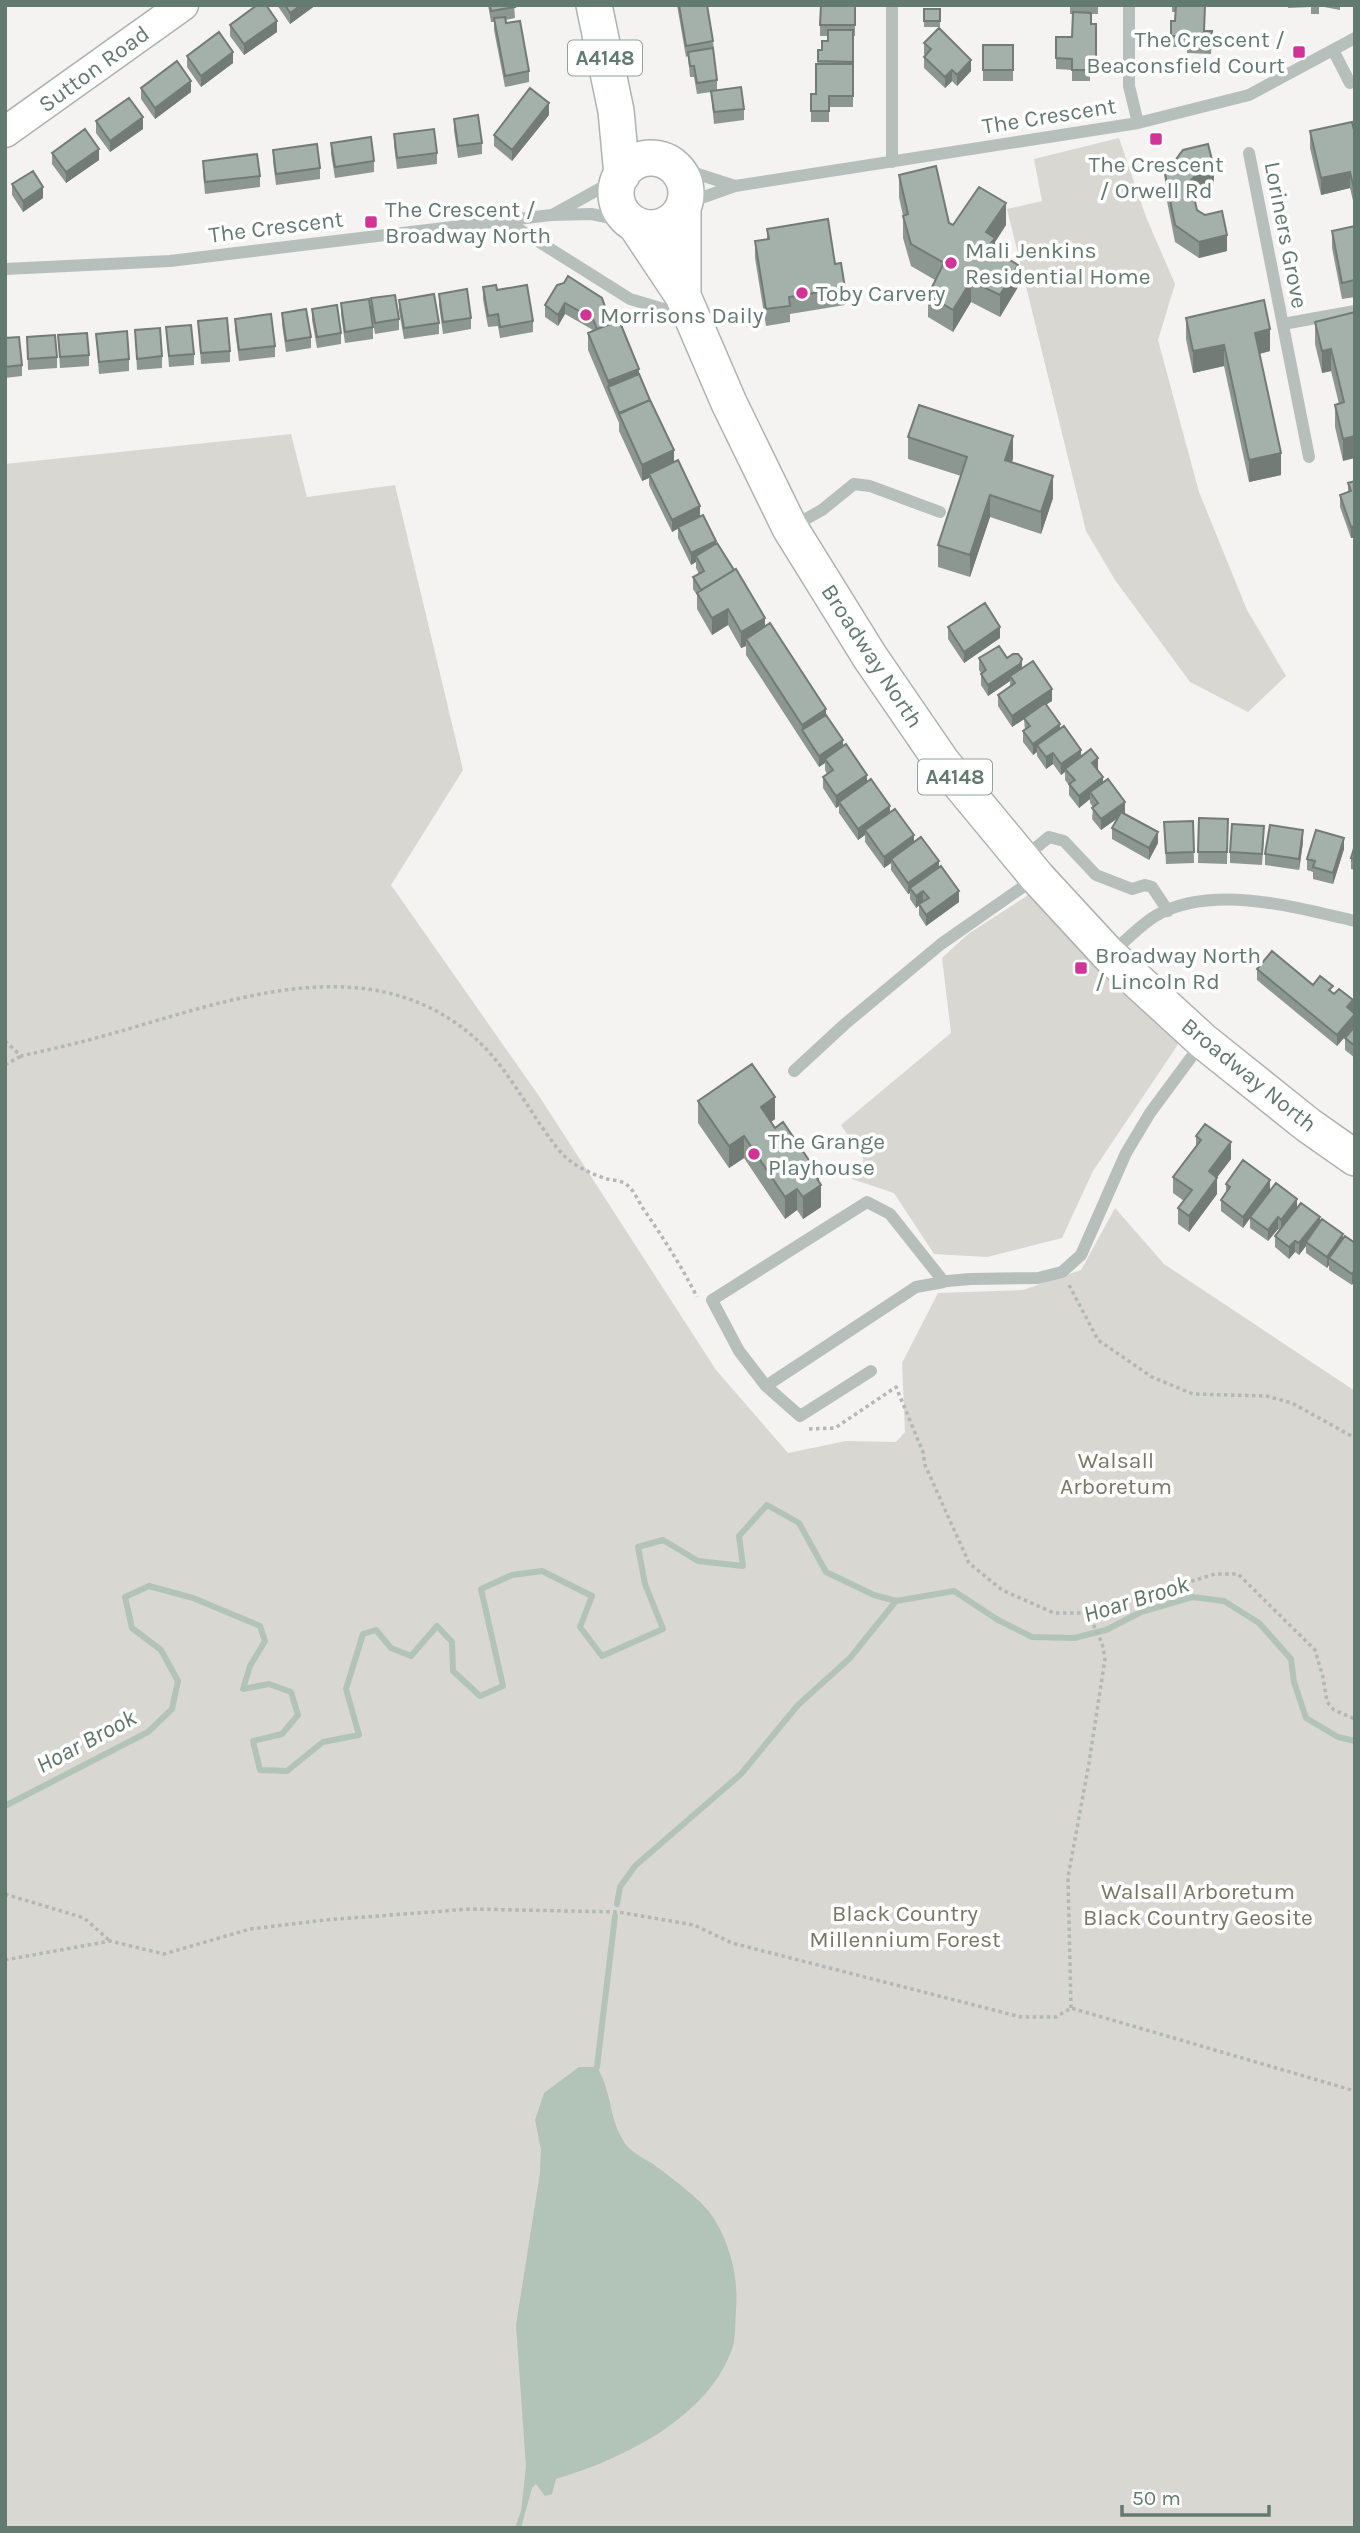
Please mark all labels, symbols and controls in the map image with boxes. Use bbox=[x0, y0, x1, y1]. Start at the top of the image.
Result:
street label: Sutton Road bbox=[33, 20, 155, 118]
place label: The Crescent / Beaconsfield Court bbox=[1086, 26, 1285, 79]
road number: A4148 bbox=[568, 41, 642, 76]
marker: The Crescent / Beaconsfield Court bbox=[1291, 44, 1307, 60]
street label: The Crescent bbox=[980, 92, 1118, 140]
marker: The Crescent / Orwell Rd bbox=[1148, 131, 1164, 147]
place label: The Crescent / Orwell Rd bbox=[1088, 151, 1224, 204]
street label: Loriners Grove bbox=[1259, 159, 1313, 311]
place label: The Crescent / Broadway North bbox=[385, 196, 551, 249]
street label: The Crescent bbox=[207, 205, 345, 249]
marker: The Crescent / Broadway North bbox=[363, 214, 379, 230]
place label: Mali Jenkins Residential Home bbox=[965, 237, 1151, 290]
marker: Mali Jenkins Residential Home bbox=[943, 255, 959, 271]
place label: Toby Carvery bbox=[816, 280, 946, 307]
marker: Toby Carvery bbox=[794, 285, 810, 301]
place label: Morrisons Daily bbox=[600, 302, 764, 329]
marker: Morrisons Daily bbox=[578, 307, 594, 323]
street label: Broadway North bbox=[815, 579, 929, 733]
road number: A4148 bbox=[918, 760, 992, 794]
place label: Broadway North / Lincoln Rd bbox=[1095, 942, 1261, 995]
marker: Broadway North / Lincoln Rd bbox=[1073, 960, 1089, 976]
street label: Broadway North bbox=[1176, 1012, 1322, 1138]
place label: The Grange Playhouse bbox=[768, 1128, 885, 1181]
marker: The Grange Playhouse bbox=[746, 1146, 762, 1162]
park label: Walsall Arboretum bbox=[1060, 1447, 1172, 1500]
water label: Hoar Brook bbox=[1080, 1569, 1193, 1628]
water label: Hoar Brook bbox=[31, 1703, 141, 1779]
park label: Walsall Arboretum Black Country Geosite bbox=[1083, 1878, 1313, 1931]
park label: Black Country Millennium Forest bbox=[809, 1900, 1001, 1953]
scale bar bbox=[1122, 2474, 1269, 2518]
text: 50 m bbox=[1132, 2486, 1181, 2510]

